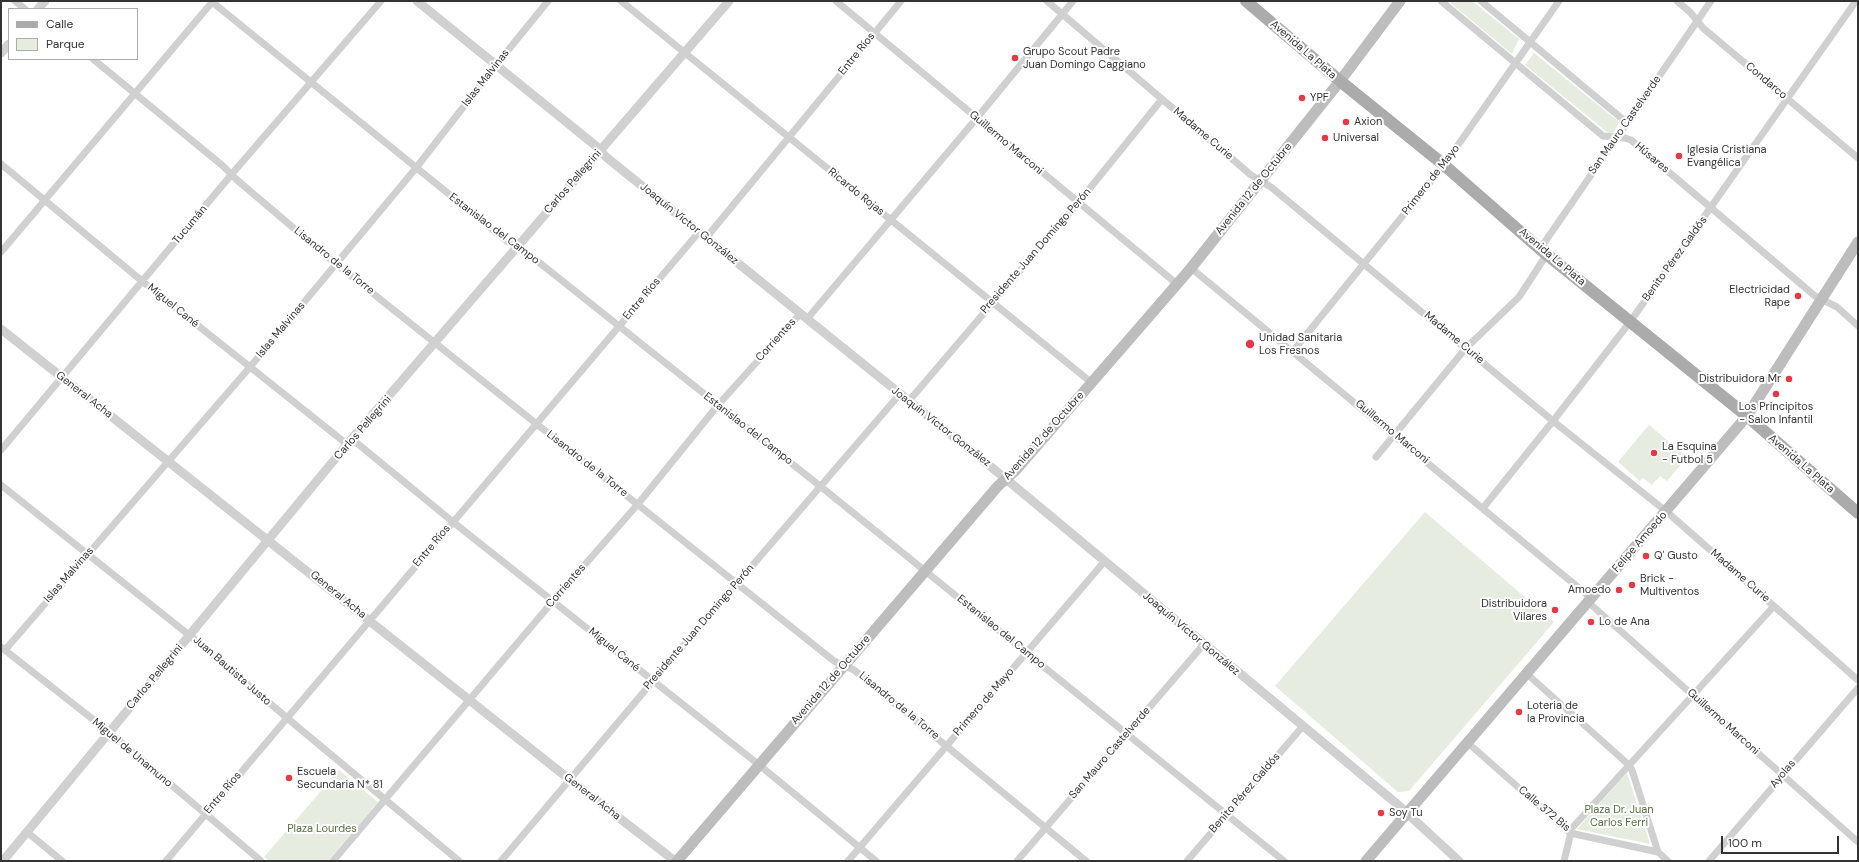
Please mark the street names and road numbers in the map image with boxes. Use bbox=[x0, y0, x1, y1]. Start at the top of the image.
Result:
street label: Avenida La Plata bbox=[1267, 18, 1339, 82]
street label: Entre Ríos bbox=[836, 30, 878, 78]
street label: Islas Malvinas bbox=[460, 47, 512, 109]
street label: Condarco bbox=[1742, 60, 1790, 102]
street label: San Mauro Castelverde bbox=[1586, 73, 1664, 177]
street label: Madame Curie bbox=[1170, 105, 1236, 163]
street label: Guillermo Marconi bbox=[966, 108, 1046, 178]
street label: Avenida 12 de Octubre bbox=[1213, 140, 1295, 238]
street label: Húsares bbox=[1632, 140, 1672, 176]
street label: Primero de Mayo bbox=[1399, 142, 1463, 218]
street label: Carlos Pellegrini bbox=[542, 147, 604, 217]
street label: Ricardo Rojas bbox=[825, 165, 887, 219]
street label: Joaquín Víctor González bbox=[637, 180, 741, 268]
street label: Presidente Juan Domingo Perón bbox=[978, 186, 1094, 316]
street label: Estanislao del Campo bbox=[446, 191, 542, 267]
street label: Tucumán bbox=[170, 203, 210, 247]
street label: Benito Pérez Galdós bbox=[1640, 214, 1710, 304]
street label: Lisandro de la Torre bbox=[291, 224, 377, 298]
street label: Avenida La Plata bbox=[1516, 225, 1588, 289]
street label: Entre Ríos bbox=[621, 275, 663, 323]
street label: Miguel Cané bbox=[145, 281, 201, 331]
street label: Islas Malvinas bbox=[254, 299, 308, 361]
street label: Madame Curie bbox=[1421, 309, 1487, 367]
street label: Corrientes bbox=[753, 316, 799, 364]
street label: General Acha bbox=[53, 369, 115, 421]
street label: Joaquín Víctor González bbox=[889, 384, 993, 470]
street label: Avenida 12 de Octubre bbox=[1001, 389, 1087, 483]
street label: Estanislao del Campo bbox=[701, 390, 795, 468]
street label: Carlos Pellegrini bbox=[332, 393, 394, 463]
street label: Guillermo Marconi bbox=[1352, 397, 1432, 467]
street label: Lisandro de la Torre bbox=[544, 428, 630, 500]
street label: Avenida La Plata bbox=[1765, 432, 1837, 496]
street label: Felipe Amoedo bbox=[1610, 509, 1670, 575]
street label: Entre Ríos bbox=[411, 522, 453, 570]
street label: Islas Malvinas bbox=[41, 545, 97, 605]
street label: Madame Curie bbox=[1708, 547, 1772, 605]
street label: Corrientes bbox=[543, 561, 589, 611]
street label: Presidente Juan Domingo Perón bbox=[641, 562, 757, 692]
street label: General Acha bbox=[307, 568, 369, 622]
street label: Joaquín Víctor González bbox=[1140, 590, 1242, 678]
street label: Estanislao del Campo bbox=[954, 592, 1048, 672]
street label: Miguel Cané bbox=[586, 625, 642, 675]
street label: Juan Bautista Justo bbox=[190, 633, 274, 709]
street label: Avenida 12 de Octubre bbox=[789, 633, 873, 727]
street label: Carlos Pellegrini bbox=[124, 642, 186, 712]
street label: Primero de Mayo bbox=[951, 665, 1017, 739]
street label: Lisandro de la Torre bbox=[856, 669, 942, 743]
street label: Guillermo Marconi bbox=[1684, 686, 1762, 758]
street label: San Mauro Castelverde bbox=[1067, 704, 1153, 802]
street label: Miguel de Unamuno bbox=[89, 716, 175, 790]
street label: Benito Pérez Galdós bbox=[1207, 750, 1283, 836]
street label: Ayolas bbox=[1767, 757, 1799, 791]
street label: Entre Ríos bbox=[202, 769, 244, 817]
street label: General Acha bbox=[561, 771, 623, 823]
street label: Calle 372 Bis bbox=[1515, 783, 1573, 835]

